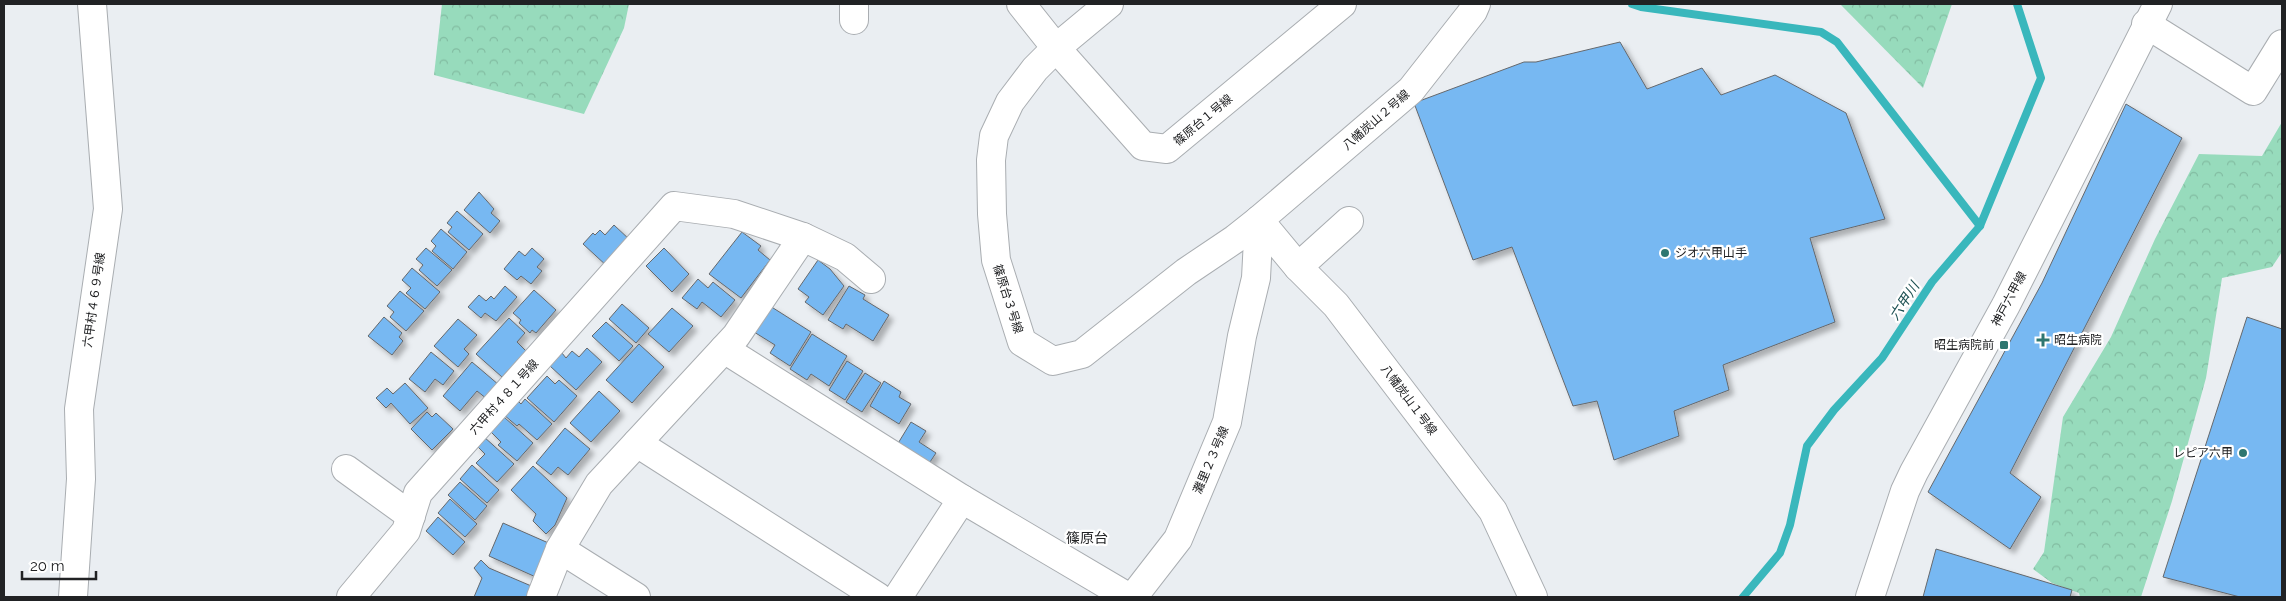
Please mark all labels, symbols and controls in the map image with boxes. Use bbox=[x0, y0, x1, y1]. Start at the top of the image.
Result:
street label: 八幡炭山２号線 bbox=[1340, 87, 1412, 153]
street label: 篠原台１号線 bbox=[1171, 91, 1235, 149]
place label: ジオ六甲山手 bbox=[1675, 246, 1747, 260]
marker: ジオ六甲山手 bbox=[1659, 247, 1671, 259]
street label: 六甲村４６９号線 bbox=[80, 251, 108, 349]
street label: 篠原台３号線 bbox=[990, 263, 1026, 335]
street label: 神戸六甲線 bbox=[1989, 269, 2029, 329]
water label: 六甲川 bbox=[1886, 277, 1923, 323]
marker: 昭生病院 bbox=[2036, 333, 2050, 347]
place label: 昭生病院 bbox=[2054, 333, 2102, 347]
place label: 昭生病院前 bbox=[1934, 338, 1994, 352]
marker: 昭生病院前 bbox=[1998, 339, 2010, 351]
street label: 六甲村４８１号線 bbox=[467, 357, 541, 437]
street label: 八幡炭山１号線 bbox=[1378, 362, 1440, 438]
street label: 灘里２３号線 bbox=[1190, 424, 1232, 496]
place label: レピア六甲 bbox=[2173, 446, 2233, 460]
marker: レピア六甲 bbox=[2237, 447, 2249, 459]
district label: 篠原台 bbox=[1066, 530, 1108, 546]
scale bar bbox=[22, 548, 96, 580]
text: 20 m bbox=[30, 557, 65, 575]

